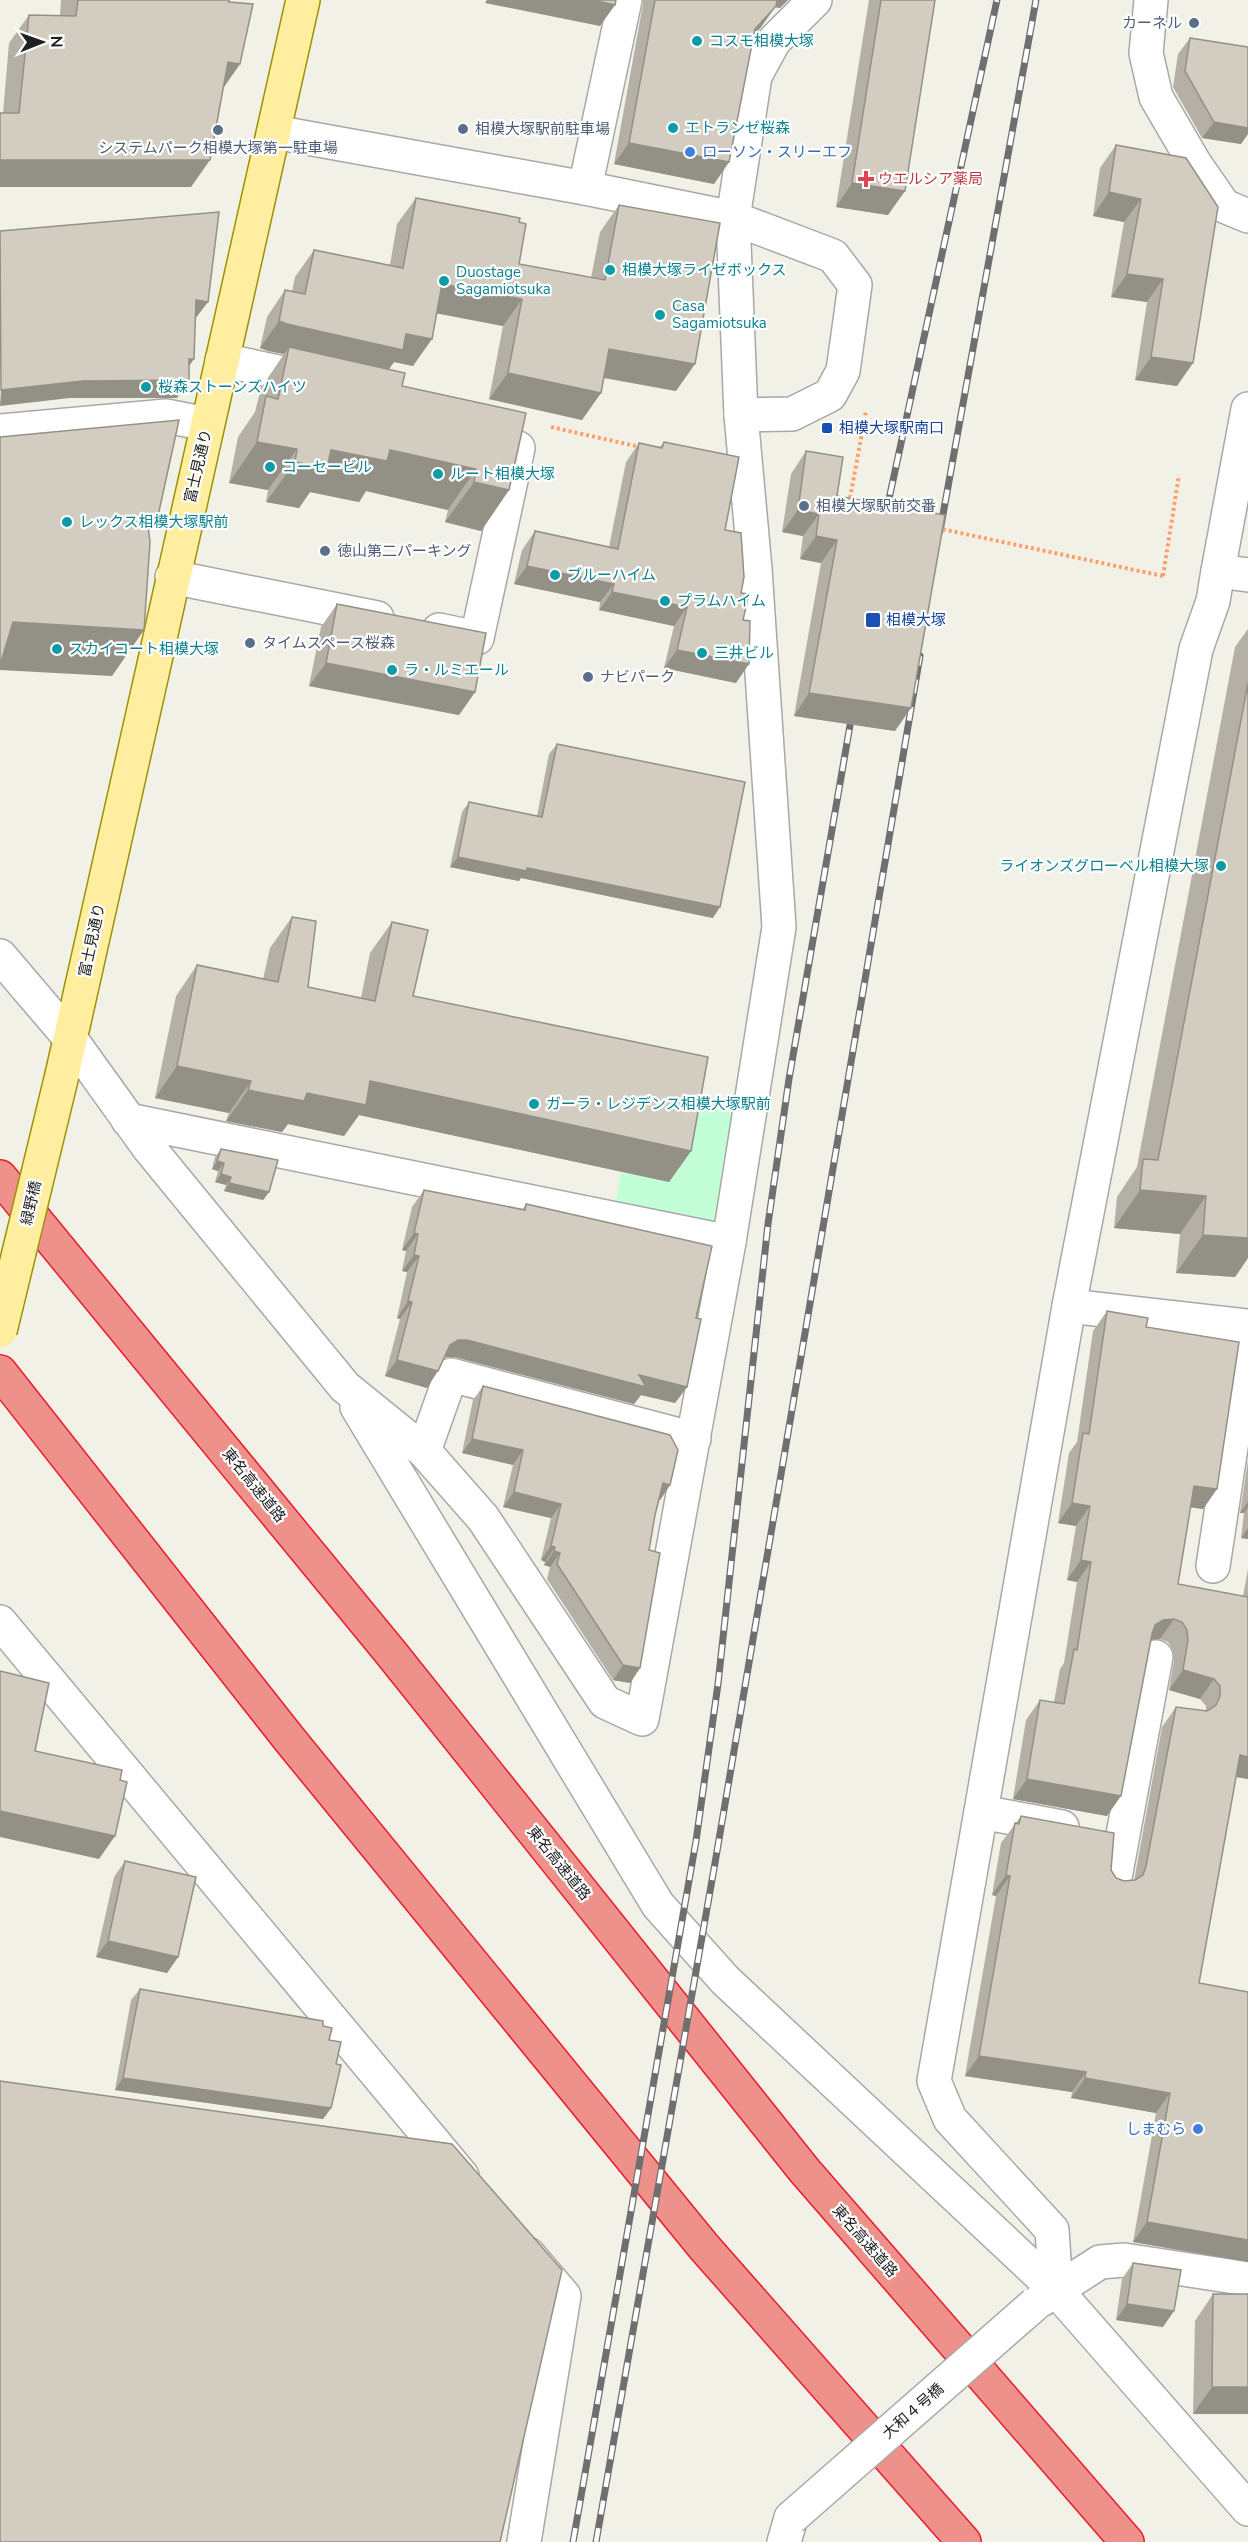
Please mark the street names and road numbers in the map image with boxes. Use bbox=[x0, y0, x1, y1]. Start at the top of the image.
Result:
street label: 富士見通り bbox=[180, 427, 216, 505]
street label: 富士見通り bbox=[74, 901, 110, 979]
street label: 緑野橋 bbox=[16, 1179, 46, 1227]
street label: 東名高速道路 bbox=[218, 1444, 290, 1526]
street label: 東名高速道路 bbox=[523, 1822, 595, 1904]
street label: 東名高速道路 bbox=[828, 2200, 902, 2282]
street label: 大和４号橋 bbox=[878, 2379, 948, 2443]

